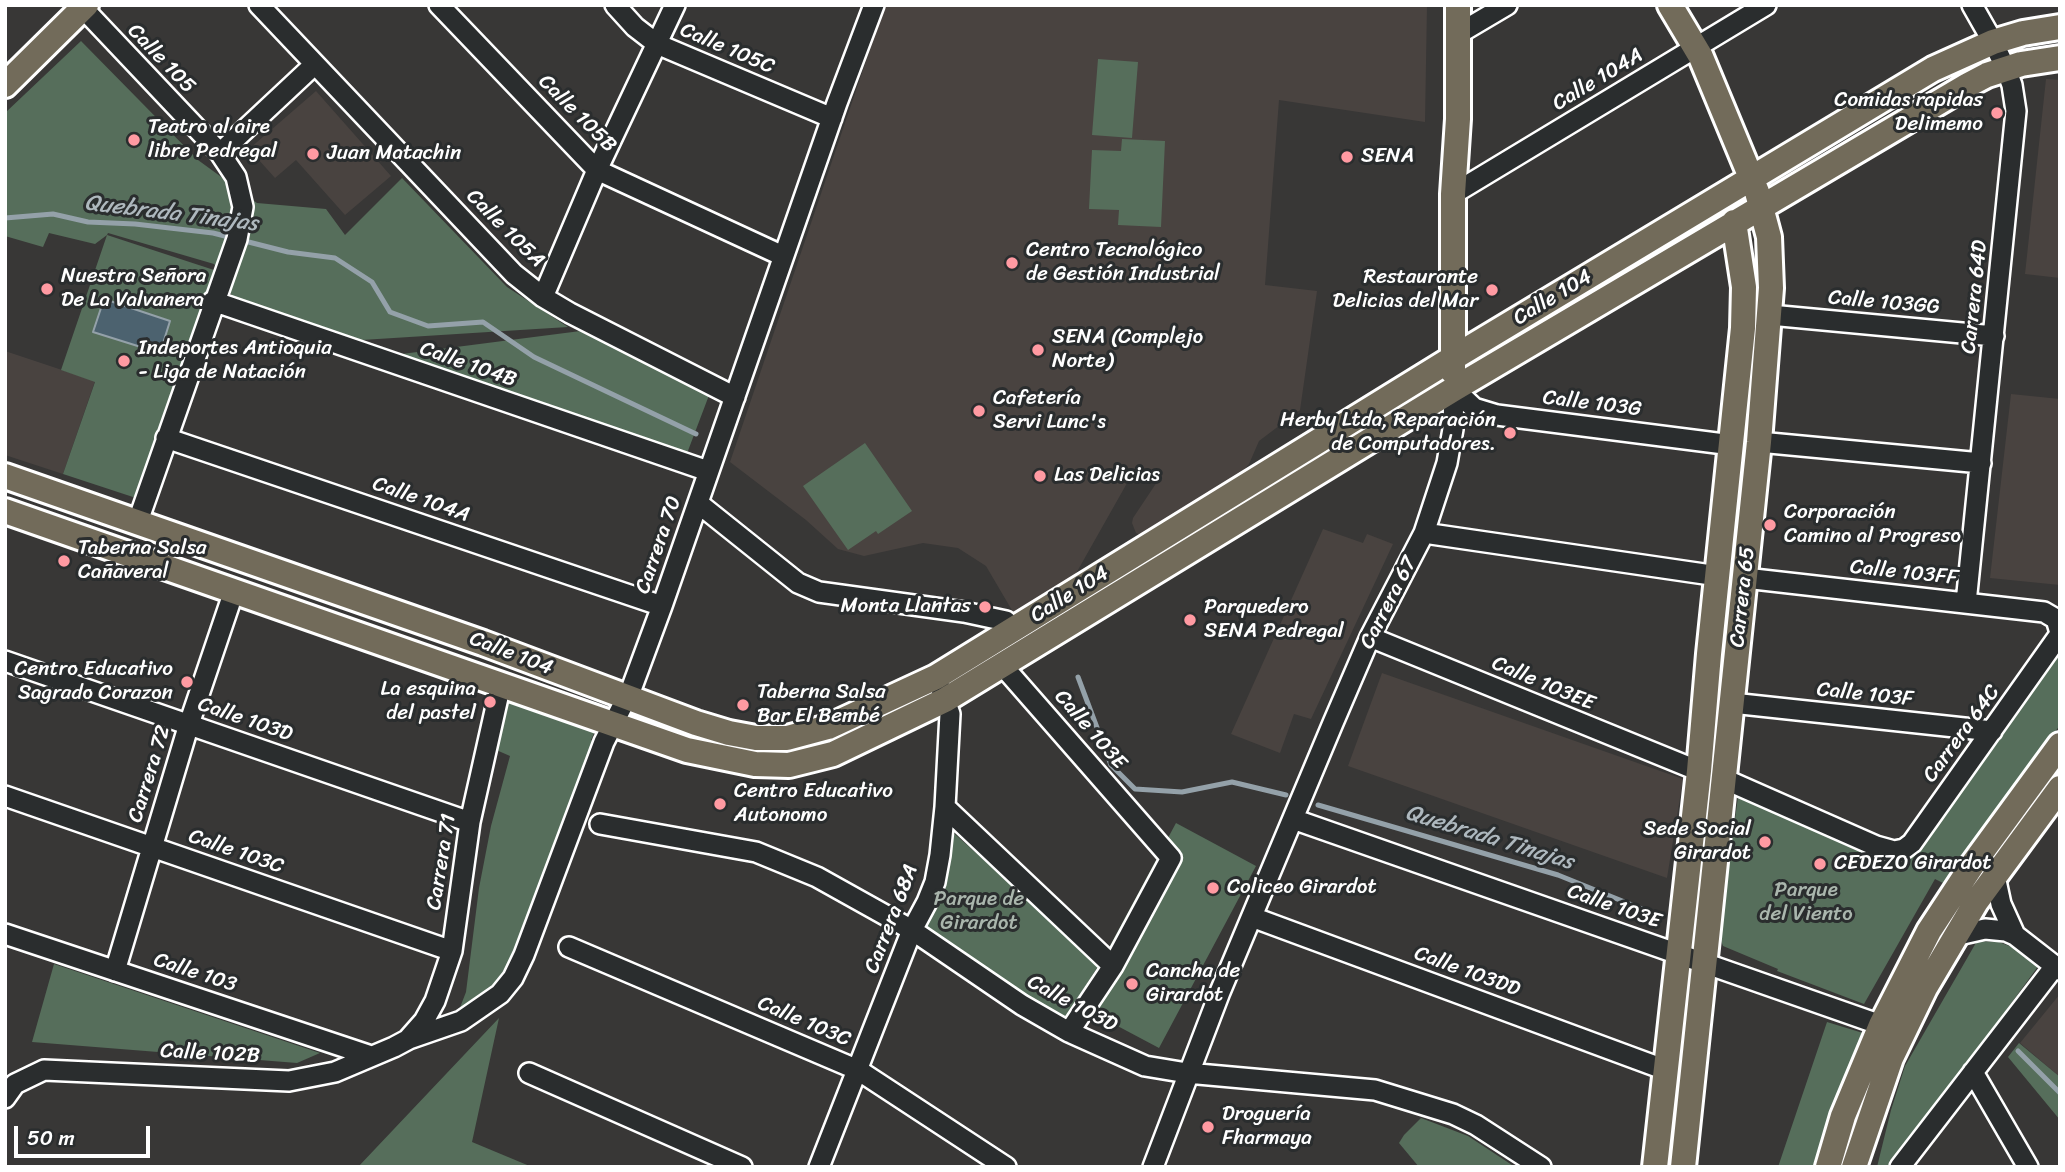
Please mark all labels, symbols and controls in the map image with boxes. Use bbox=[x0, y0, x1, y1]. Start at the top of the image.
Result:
street label: Calle 105C bbox=[676, 18, 778, 80]
street label: Calle 105 bbox=[122, 19, 200, 99]
street label: Calle 104A bbox=[1548, 43, 1648, 117]
street label: Calle 105B bbox=[533, 70, 621, 158]
place label: Comidas rapidas Delimemo bbox=[1834, 88, 1983, 138]
marker: Comidas rapidas Delimemo bbox=[1989, 105, 2005, 121]
place label: Teatro al aire libre Pedregal bbox=[148, 115, 277, 165]
marker: Teatro al aire libre Pedregal bbox=[126, 132, 142, 148]
place label: Juan Matachin bbox=[327, 141, 461, 167]
place label: SENA bbox=[1361, 144, 1414, 170]
marker: Juan Matachin bbox=[305, 146, 321, 162]
marker: SENA bbox=[1339, 149, 1355, 165]
street label: Calle 105A bbox=[460, 184, 550, 274]
water label: Quebrada Tinajas bbox=[83, 190, 259, 238]
place label: Centro Tecnológico de Gestión Industrial bbox=[1026, 238, 1220, 288]
street label: Carrera 64D bbox=[1957, 239, 1993, 355]
marker: Centro Tecnológico de Gestión Industrial bbox=[1004, 255, 1020, 271]
place label: Nuestra Señora De La Valvanera bbox=[61, 264, 206, 314]
place label: Restaurante Delicias del Mar bbox=[1332, 265, 1478, 315]
street label: Calle 104 bbox=[1509, 265, 1597, 331]
marker: Nuestra Señora De La Valvanera bbox=[39, 281, 55, 297]
marker: Restaurante Delicias del Mar bbox=[1484, 282, 1500, 298]
street label: Calle 103GG bbox=[1827, 286, 1941, 320]
place label: SENA (Complejo Norte) bbox=[1052, 325, 1203, 375]
place label: Indeportes Antioquia - Liga de Natación bbox=[138, 336, 332, 386]
street label: Calle 104B bbox=[416, 337, 520, 393]
marker: SENA (Complejo Norte) bbox=[1030, 342, 1046, 358]
marker: Indeportes Antioquia - Liga de Natación bbox=[116, 353, 132, 369]
street label: Calle 103G bbox=[1541, 385, 1643, 423]
place label: Cafetería Servi Lunc's bbox=[993, 386, 1106, 436]
marker: Cafetería Servi Lunc's bbox=[971, 403, 987, 419]
place label: Herby Ltda, Reparación de Computadores. bbox=[1280, 408, 1496, 458]
marker: Herby Ltda, Reparación de Computadores. bbox=[1502, 425, 1518, 441]
place label: Las Delicias bbox=[1054, 463, 1160, 489]
marker: Las Delicias bbox=[1032, 468, 1048, 484]
street label: Calle 104A bbox=[369, 472, 473, 528]
street label: Carrera 70 bbox=[631, 493, 687, 597]
place label: Corporación Camino al Progreso bbox=[1784, 500, 1961, 550]
marker: Corporación Camino al Progreso bbox=[1762, 517, 1778, 533]
place label: Taberna Salsa Cañaveral bbox=[78, 536, 207, 586]
street label: Carrera 65 bbox=[1725, 545, 1761, 649]
marker: Taberna Salsa Cañaveral bbox=[56, 553, 72, 569]
street label: Carrera 67 bbox=[1355, 553, 1423, 653]
street label: Calle 103FF bbox=[1849, 555, 1959, 591]
street label: Calle 104 bbox=[1026, 561, 1114, 629]
place label: Monta Llantas bbox=[840, 594, 971, 620]
place label: Parquedero SENA Pedregal bbox=[1204, 595, 1344, 645]
marker: Monta Llantas bbox=[977, 599, 993, 615]
marker: Parquedero SENA Pedregal bbox=[1182, 612, 1198, 628]
street label: Calle 104 bbox=[466, 627, 556, 681]
street label: Calle 103EE bbox=[1488, 651, 1598, 717]
place label: Centro Educativo Sagrado Corazon bbox=[14, 657, 173, 707]
marker: Centro Educativo Sagrado Corazon bbox=[179, 674, 195, 690]
place label: La esquina del pastel bbox=[381, 677, 476, 727]
street label: Calle 103F bbox=[1815, 677, 1915, 713]
place label: Taberna Salsa Bar El Bembé bbox=[757, 680, 886, 730]
street label: Carrera 64C bbox=[1918, 680, 2006, 788]
street label: Calle 103E bbox=[1049, 685, 1131, 775]
street label: Calle 103D bbox=[194, 692, 296, 748]
marker: La esquina del pastel bbox=[482, 694, 498, 710]
marker: Taberna Salsa Bar El Bembé bbox=[735, 697, 751, 713]
street label: Carrera 72 bbox=[123, 722, 177, 826]
place label: Centro Educativo Autonomo bbox=[734, 779, 893, 829]
marker: Centro Educativo Autonomo bbox=[712, 796, 728, 812]
water label: Quebrada Tinajas bbox=[1402, 799, 1576, 877]
street label: Carrera 71 bbox=[422, 812, 462, 912]
place label: Sede Social Girardot bbox=[1643, 817, 1751, 867]
street label: Calle 103C bbox=[185, 824, 287, 880]
marker: Sede Social Girardot bbox=[1757, 834, 1773, 850]
place label: CEDEZO Girardot bbox=[1834, 851, 1991, 877]
marker: CEDEZO Girardot bbox=[1812, 856, 1828, 872]
street label: Carrera 68A bbox=[860, 861, 924, 977]
place label: Coliceo Girardot bbox=[1227, 875, 1377, 901]
park label: Parque del Viento bbox=[1759, 878, 1853, 928]
street label: Calle 103E bbox=[1564, 879, 1664, 935]
marker: Coliceo Girardot bbox=[1205, 880, 1221, 896]
park label: Parque de Girardot bbox=[934, 887, 1024, 937]
street label: Calle 103DD bbox=[1411, 941, 1523, 1003]
street label: Calle 103 bbox=[150, 948, 240, 998]
place label: Cancha de Girardot bbox=[1146, 959, 1240, 1009]
street label: Calle 103D bbox=[1023, 970, 1121, 1038]
marker: Cancha de Girardot bbox=[1124, 976, 1140, 992]
street label: Calle 103C bbox=[754, 991, 854, 1053]
street label: Calle 102B bbox=[160, 1039, 260, 1069]
place label: Droguería Fharmaya bbox=[1222, 1102, 1312, 1152]
scale bar bbox=[18, 1112, 154, 1156]
text: 50 m bbox=[27, 1119, 75, 1157]
marker: Droguería Fharmaya bbox=[1200, 1119, 1216, 1135]

